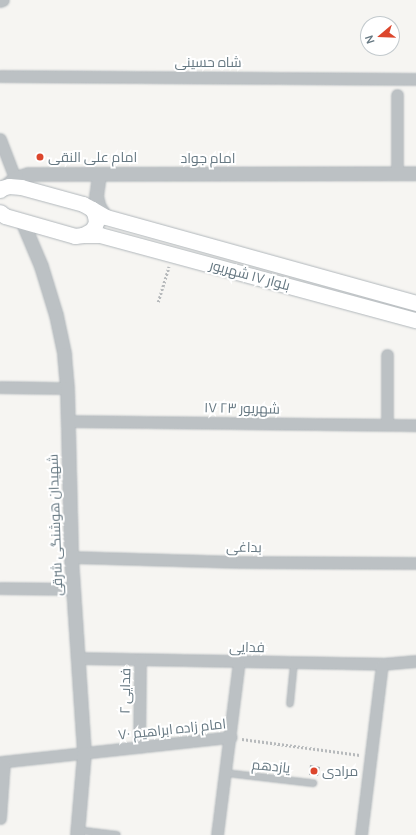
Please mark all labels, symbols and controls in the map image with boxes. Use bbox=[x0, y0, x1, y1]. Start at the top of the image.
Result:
north arrow bbox=[360, 16, 400, 56]
text: N bbox=[361, 34, 378, 46]
street label: شاه حسینی bbox=[174, 54, 242, 70]
place label: امام علی النقی bbox=[48, 149, 137, 165]
street label: امام جواد bbox=[181, 150, 235, 166]
marker: امام علی النقی bbox=[35, 152, 45, 162]
street label: بلوار ۱۷ شهریور bbox=[208, 256, 292, 294]
street label: ۱۷ شهریور ۲۳ bbox=[204, 399, 280, 417]
street label: شهیدان هوشنگی شرقی bbox=[44, 454, 66, 596]
street label: بداغی bbox=[226, 538, 262, 556]
street label: فدایی bbox=[229, 638, 265, 656]
street label: فدایی ۲ bbox=[116, 668, 134, 714]
street label: امام زاده ابراهیم ۷۰ bbox=[117, 715, 227, 743]
street label: یازدهم bbox=[251, 756, 291, 776]
place label: مرادی bbox=[322, 763, 358, 779]
marker: مرادی bbox=[309, 766, 319, 776]

